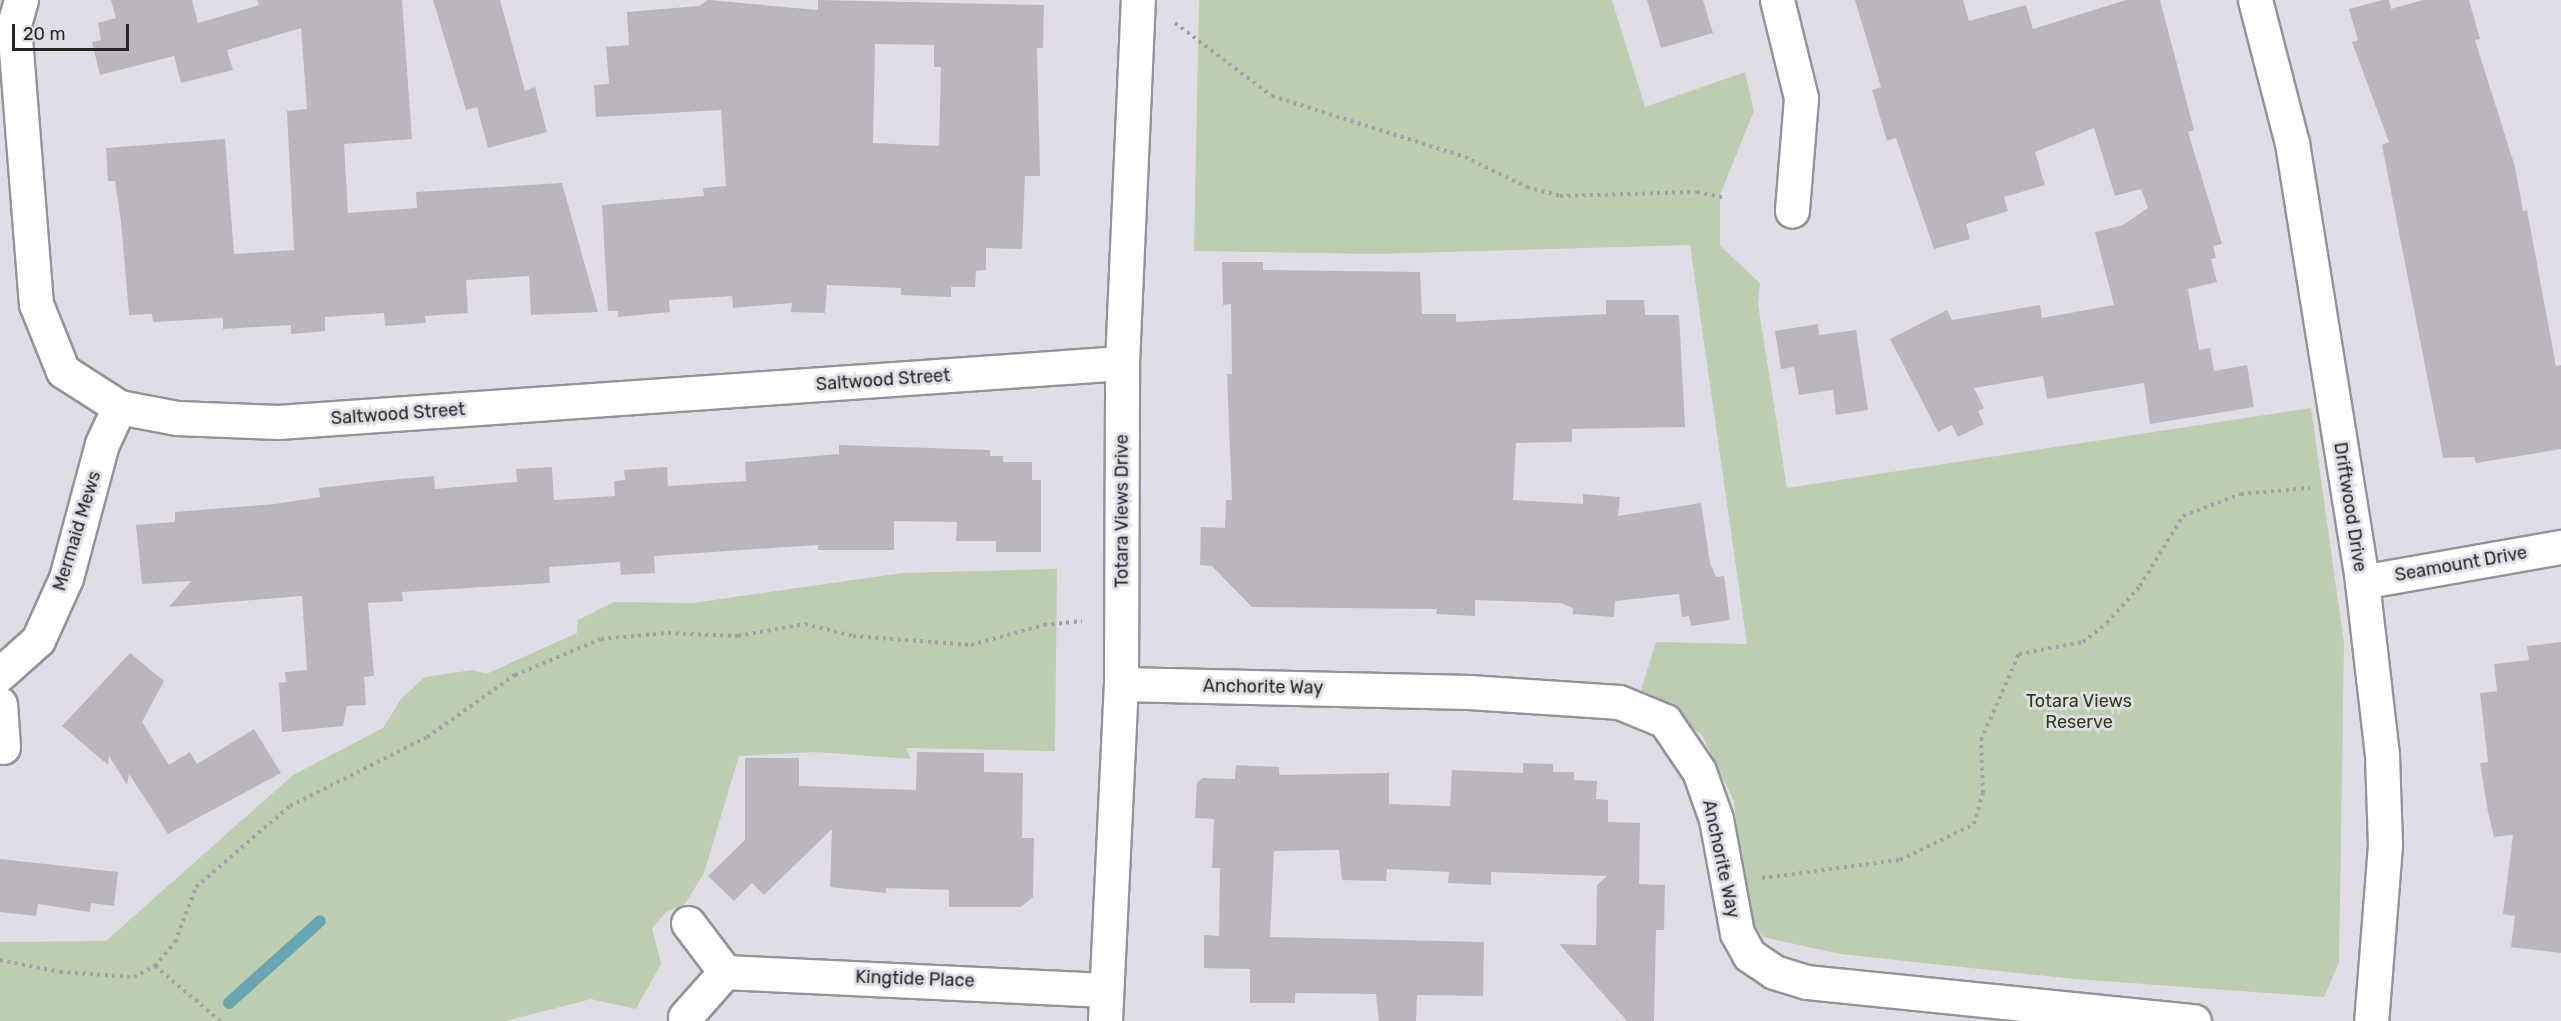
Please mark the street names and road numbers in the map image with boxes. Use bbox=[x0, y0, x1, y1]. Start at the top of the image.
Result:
street label: Saltwood Street bbox=[815, 365, 951, 395]
street label: Saltwood Street bbox=[330, 399, 466, 429]
street label: Totara Views Drive bbox=[1111, 434, 1133, 588]
street label: Driftwood Drive bbox=[2329, 441, 2371, 573]
street label: Mermaid Mews bbox=[49, 468, 105, 594]
street label: Seamount Drive bbox=[2393, 542, 2529, 586]
street label: Anchorite Way bbox=[1203, 675, 1323, 699]
street label: Anchorite Way bbox=[1698, 798, 1744, 920]
street label: Kingtide Place bbox=[855, 966, 975, 992]

